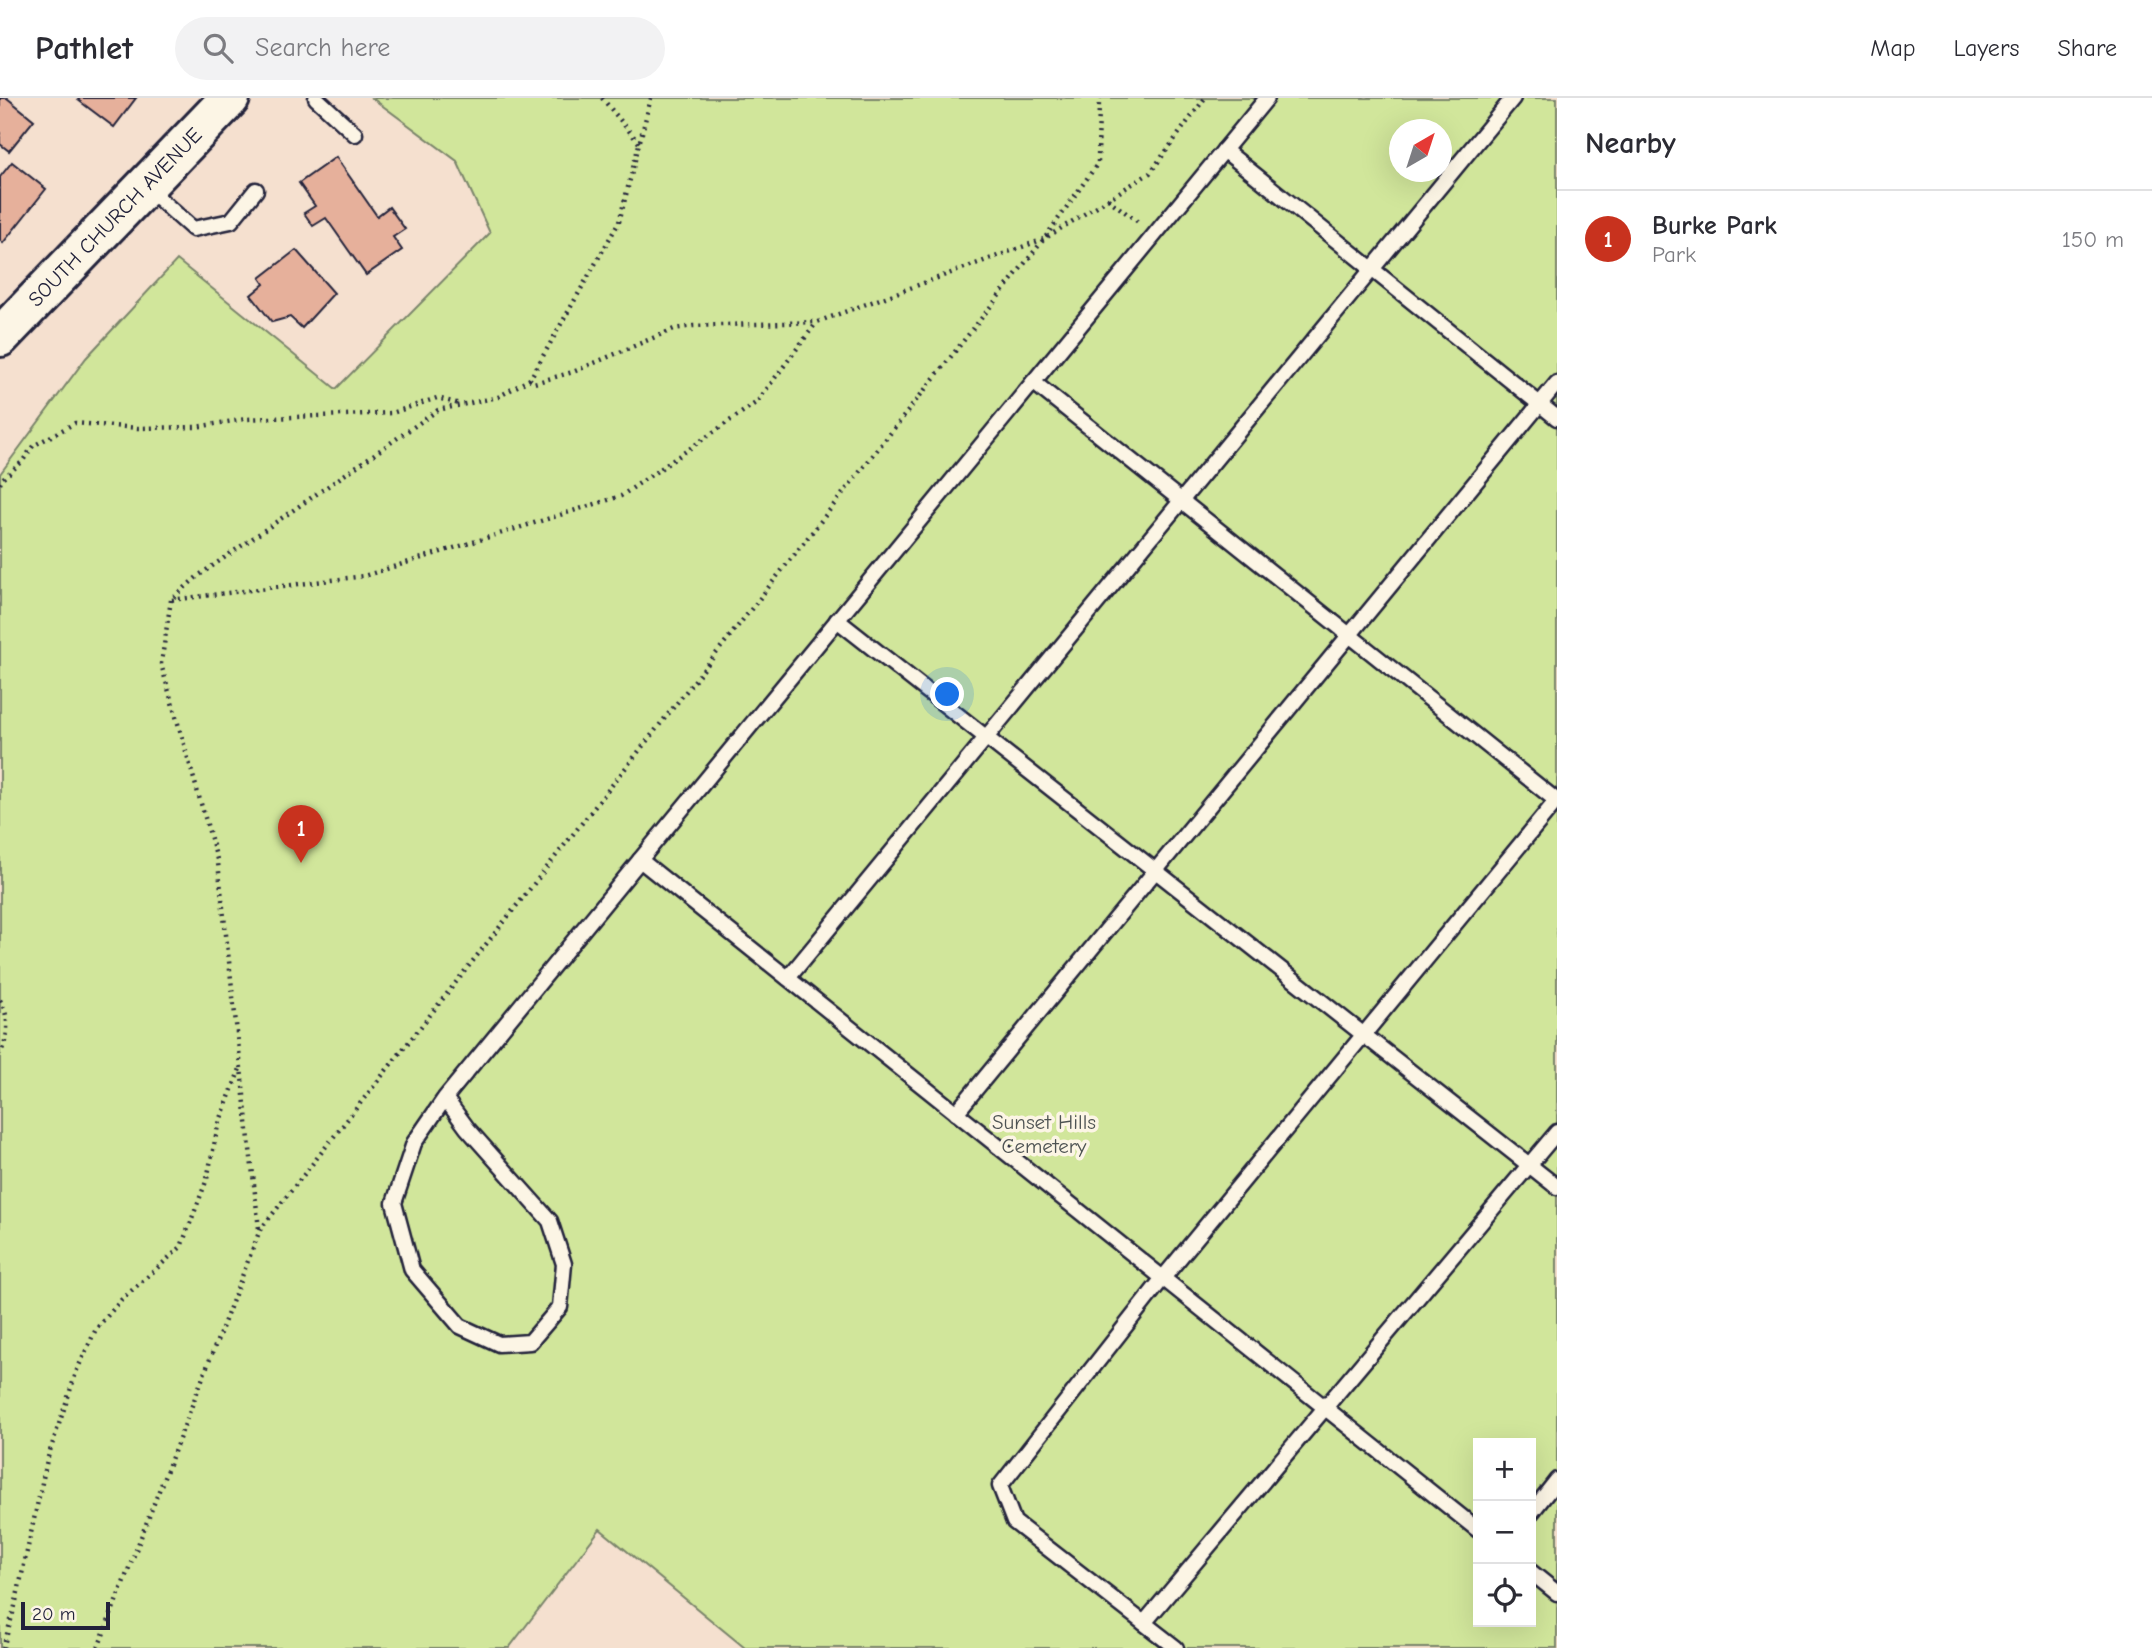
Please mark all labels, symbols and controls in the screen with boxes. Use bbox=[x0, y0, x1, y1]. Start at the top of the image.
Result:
search box bbox=[175, 17, 665, 80]
text: Pathlet bbox=[35, 29, 133, 67]
icon: search bbox=[199, 29, 237, 67]
text: Search here bbox=[255, 33, 390, 63]
text: Map bbox=[1870, 34, 1916, 62]
text: Layers bbox=[1954, 34, 2019, 62]
text: Share bbox=[2057, 34, 2117, 62]
north arrow bbox=[1389, 119, 1452, 182]
street label: SOUTH CHURCH AVENUE bbox=[23, 123, 207, 311]
text: Nearby bbox=[1585, 126, 1676, 161]
text: Burke Park bbox=[1652, 211, 1777, 241]
text: 1 bbox=[1603, 226, 1613, 253]
text: 150 m bbox=[2062, 226, 2124, 253]
text: Park bbox=[1652, 241, 1696, 268]
your location bbox=[930, 677, 964, 711]
pin: 1 bbox=[278, 805, 324, 863]
park label: Sunset Hills Cemetery bbox=[992, 1110, 1096, 1158]
map controls bbox=[1473, 1438, 1536, 1627]
button: + bbox=[1473, 1438, 1536, 1501]
button: − bbox=[1473, 1501, 1536, 1564]
button: locate bbox=[1473, 1564, 1536, 1627]
scale bar bbox=[21, 1599, 110, 1631]
text: 20 m bbox=[32, 1603, 76, 1625]

